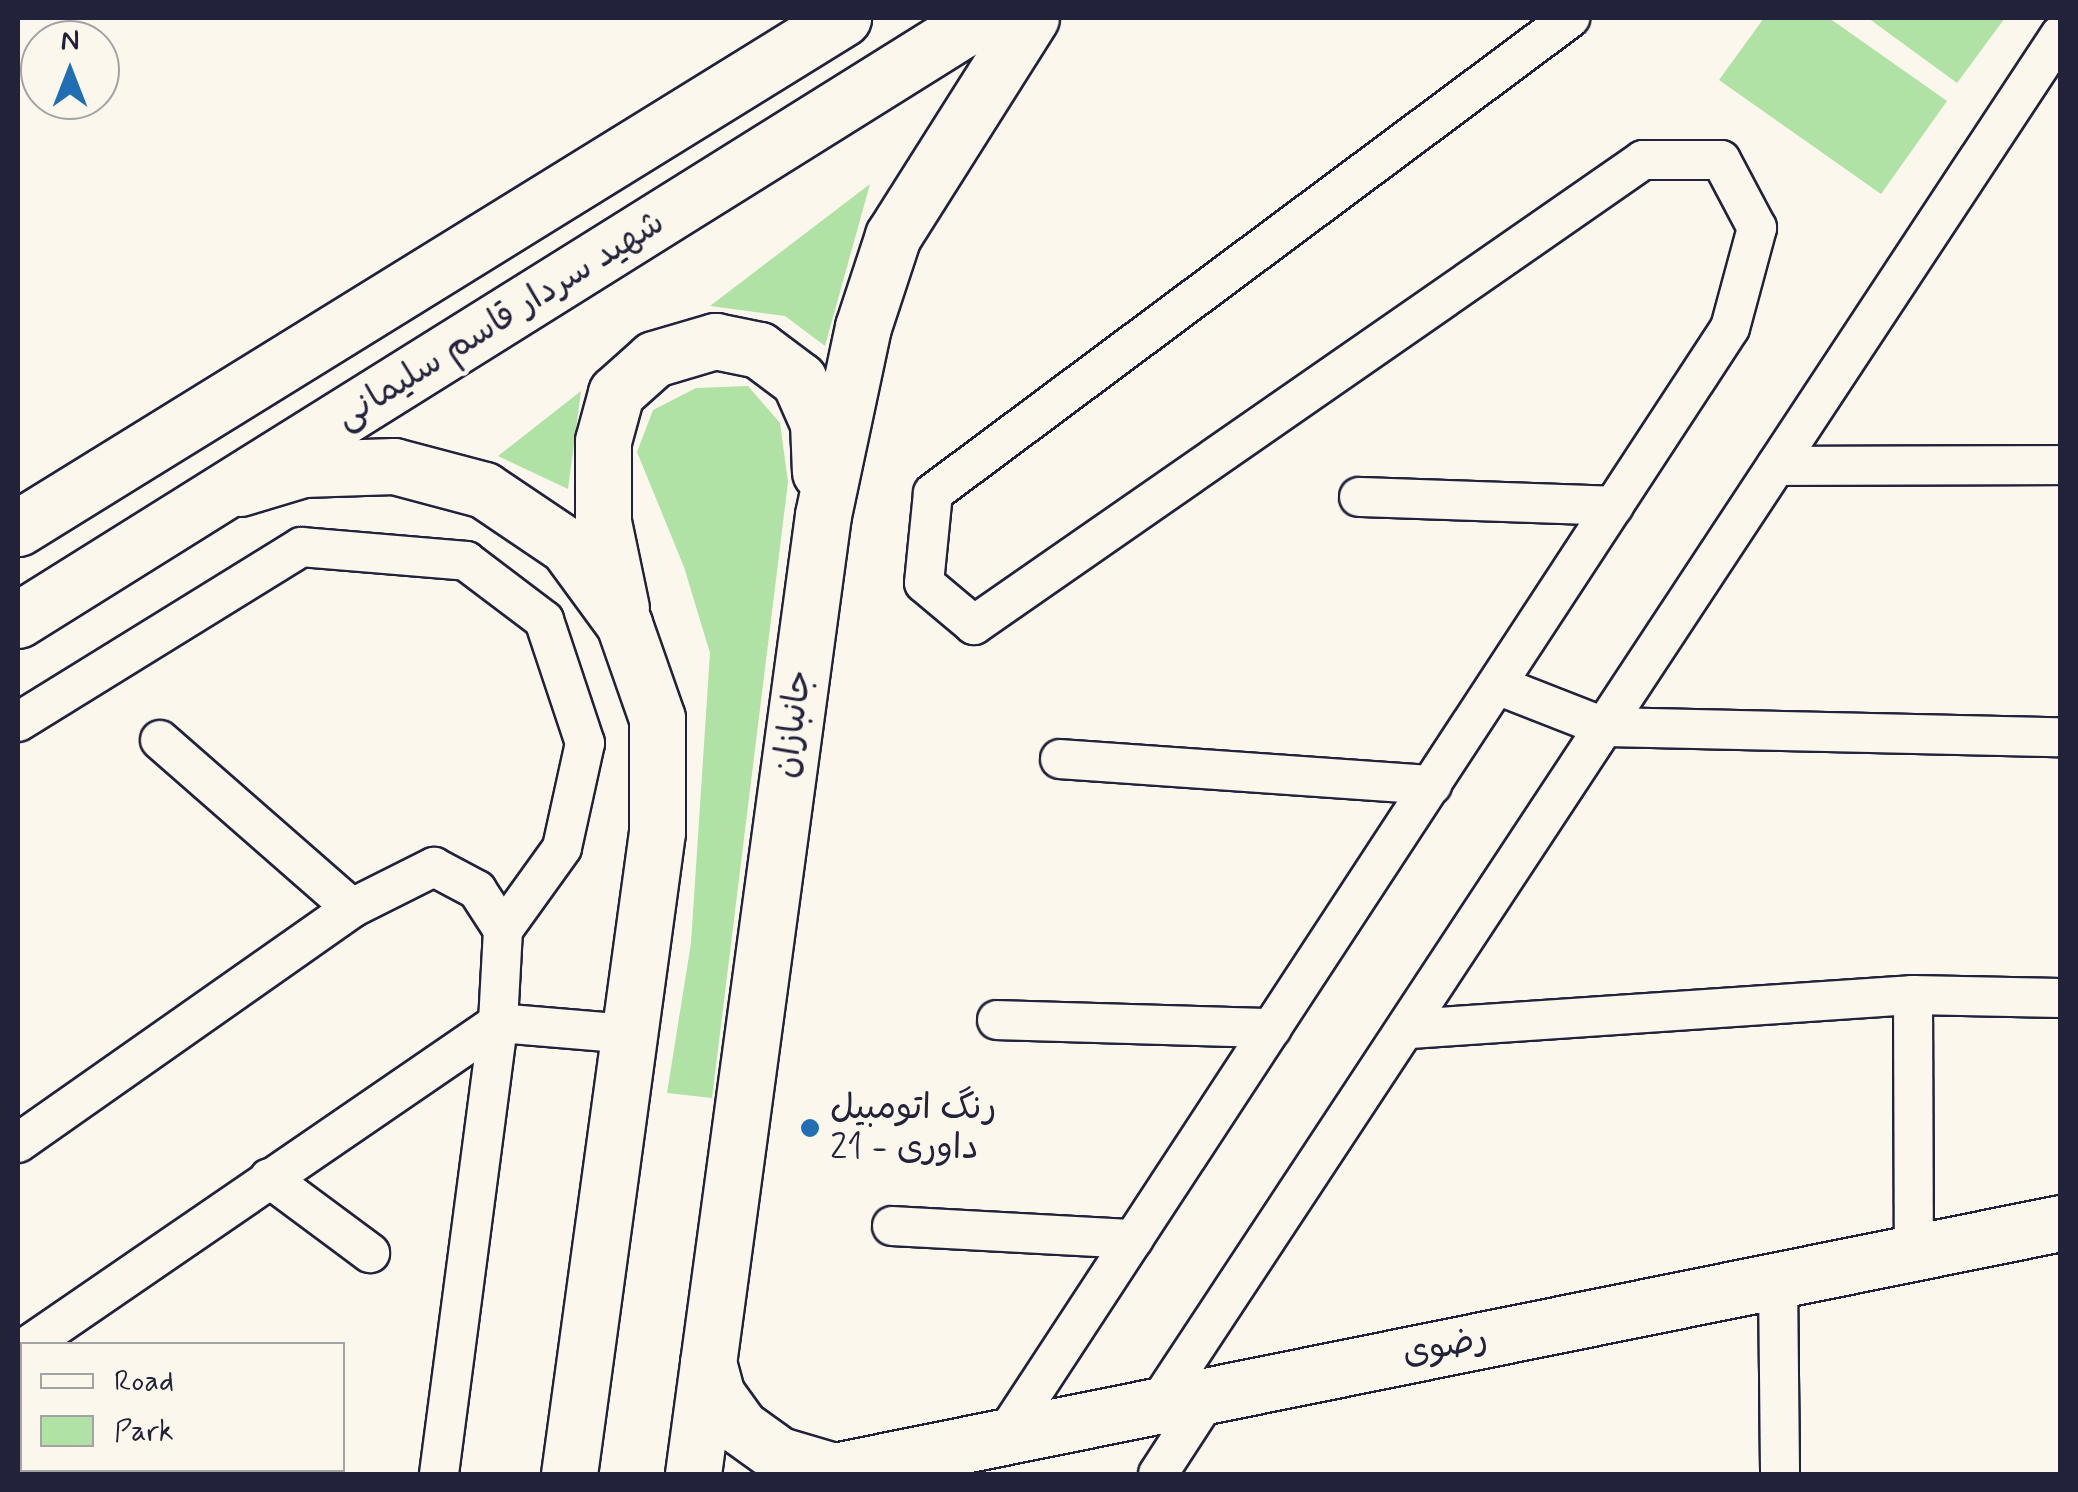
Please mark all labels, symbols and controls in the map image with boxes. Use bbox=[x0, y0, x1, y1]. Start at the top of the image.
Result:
north arrow bbox=[20, 20, 120, 120]
text: N bbox=[61, 23, 79, 60]
street label: شهید سردار قاسم سلیمانی bbox=[328, 202, 672, 438]
street label: جانبازان bbox=[765, 667, 821, 781]
place label: رنگ اتومبیل 21 - داوری bbox=[830, 1087, 997, 1169]
marker: رنگ اتومبیل 21 - داوری bbox=[799, 1117, 821, 1139]
street label: رضوی bbox=[1399, 1317, 1491, 1375]
legend bbox=[20, 1342, 345, 1472]
text: Road bbox=[114, 1362, 174, 1401]
text: Park bbox=[114, 1412, 174, 1451]

